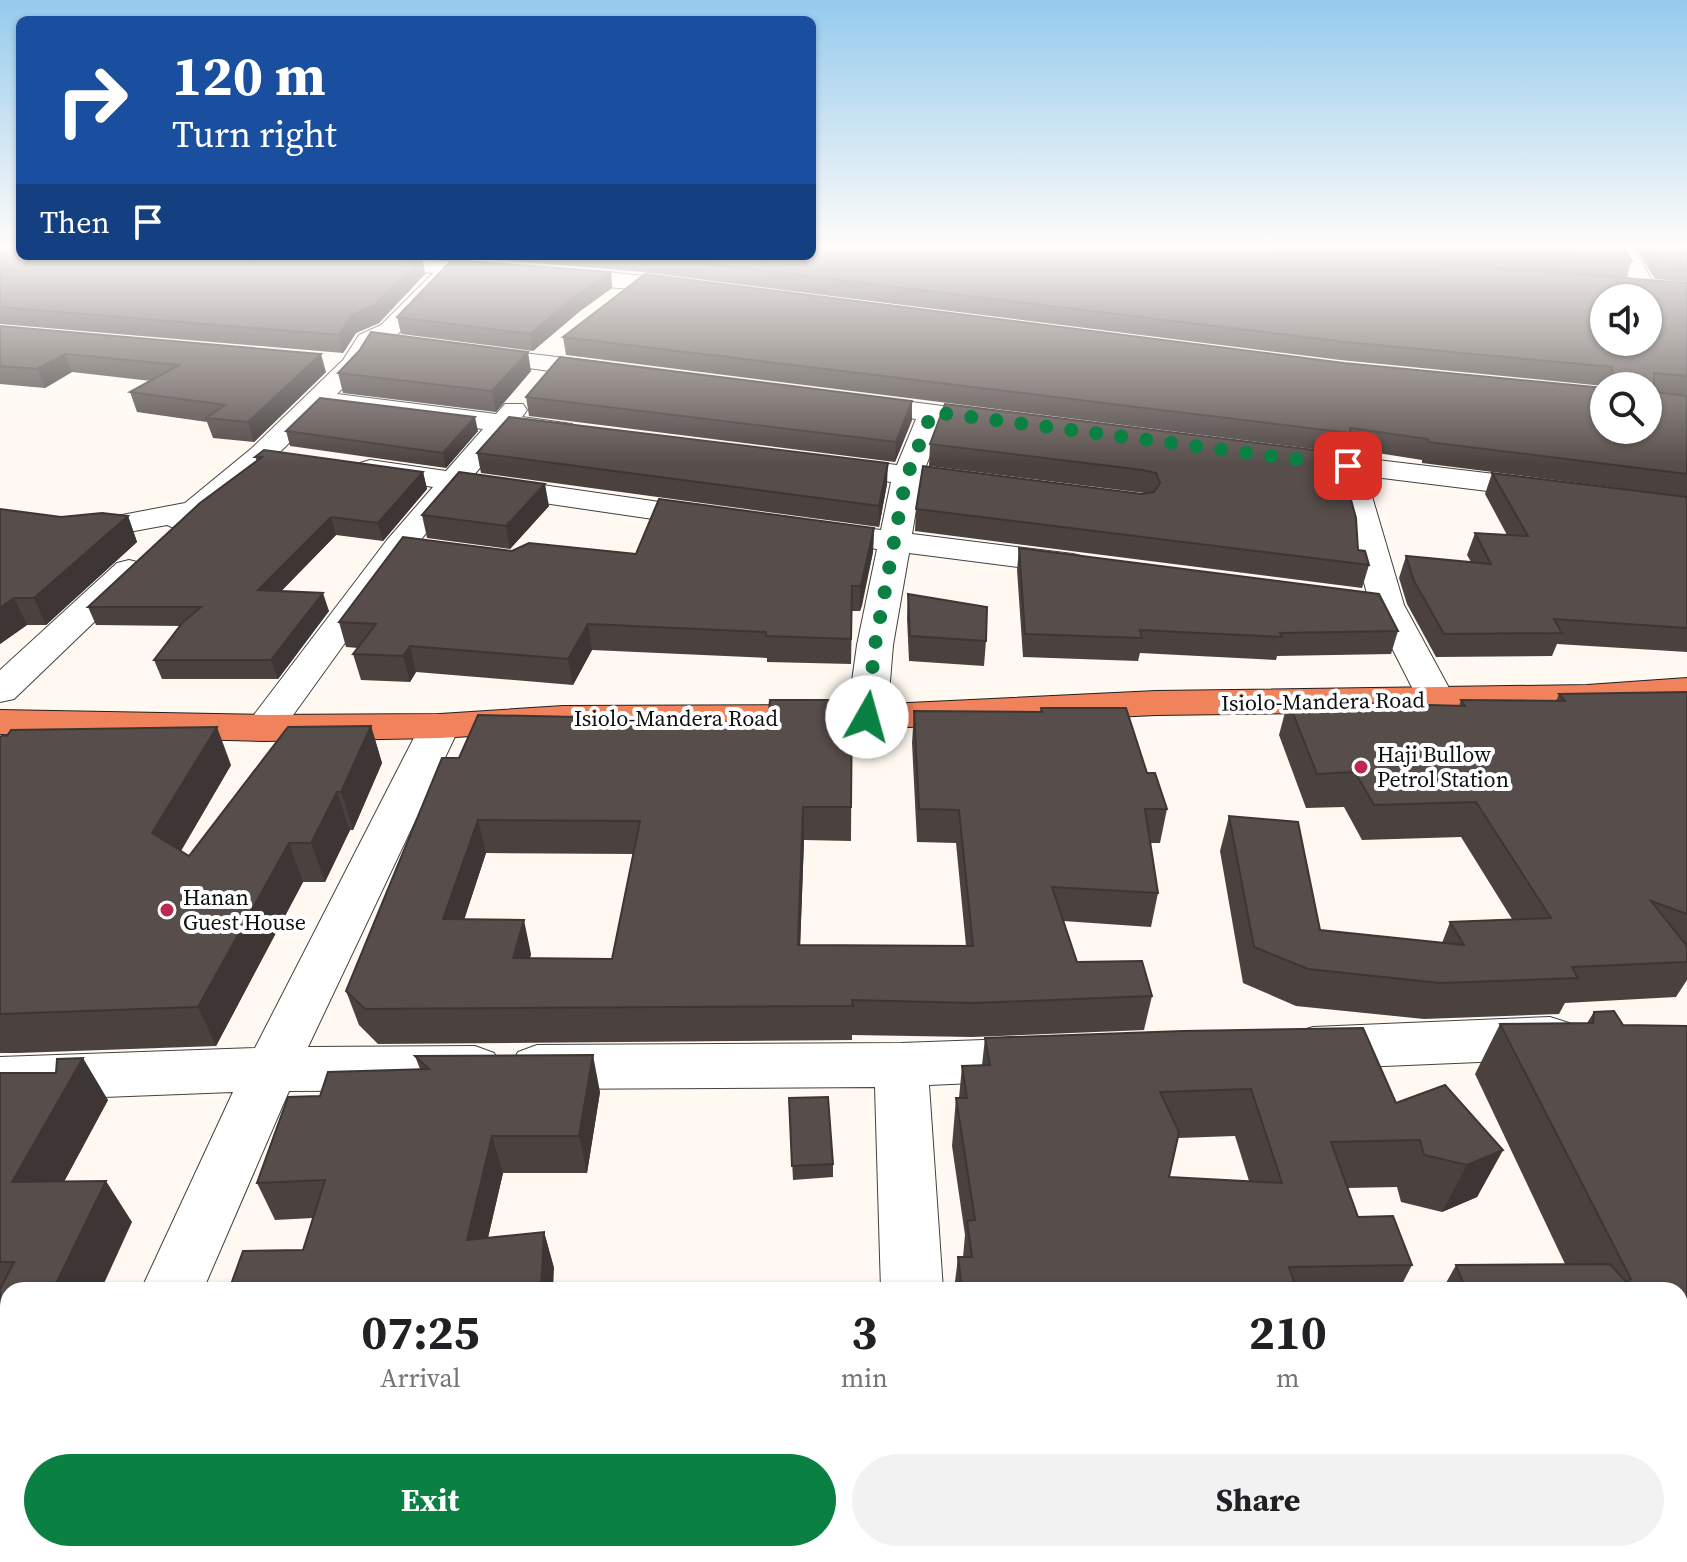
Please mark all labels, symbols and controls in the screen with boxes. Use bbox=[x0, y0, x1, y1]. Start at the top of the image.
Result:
text: 120 m bbox=[172, 37, 326, 114]
icon: right bbox=[40, 48, 144, 152]
text: Turn right bbox=[172, 110, 337, 159]
icon: arrive bbox=[126, 200, 170, 244]
text: Then bbox=[40, 202, 110, 243]
map controls bbox=[1590, 284, 1662, 444]
button: sound bbox=[1590, 284, 1662, 356]
button: search bbox=[1590, 372, 1662, 444]
pin bbox=[1314, 432, 1382, 500]
icon: arrive bbox=[1326, 444, 1370, 488]
position arrow bbox=[825, 675, 909, 759]
street label: Isiolo-Mandera Road bbox=[1221, 684, 1426, 718]
street label: Isiolo-Mandera Road bbox=[574, 703, 778, 733]
place label: Haji Bullow Petrol Station bbox=[1377, 739, 1509, 794]
marker: Haji Bullow Petrol Station bbox=[1352, 758, 1370, 776]
place label: Hanan Guest House bbox=[183, 882, 306, 937]
marker: Hanan Guest House bbox=[158, 901, 176, 919]
text: 07:25 bbox=[361, 1299, 480, 1365]
text: 3 bbox=[851, 1299, 877, 1365]
text: 210 bbox=[1249, 1299, 1327, 1365]
text: Arrival bbox=[380, 1360, 461, 1396]
text: min bbox=[841, 1360, 888, 1396]
text: m bbox=[1276, 1360, 1300, 1396]
button: Exit bbox=[24, 1454, 836, 1546]
button: Share bbox=[852, 1454, 1664, 1546]

